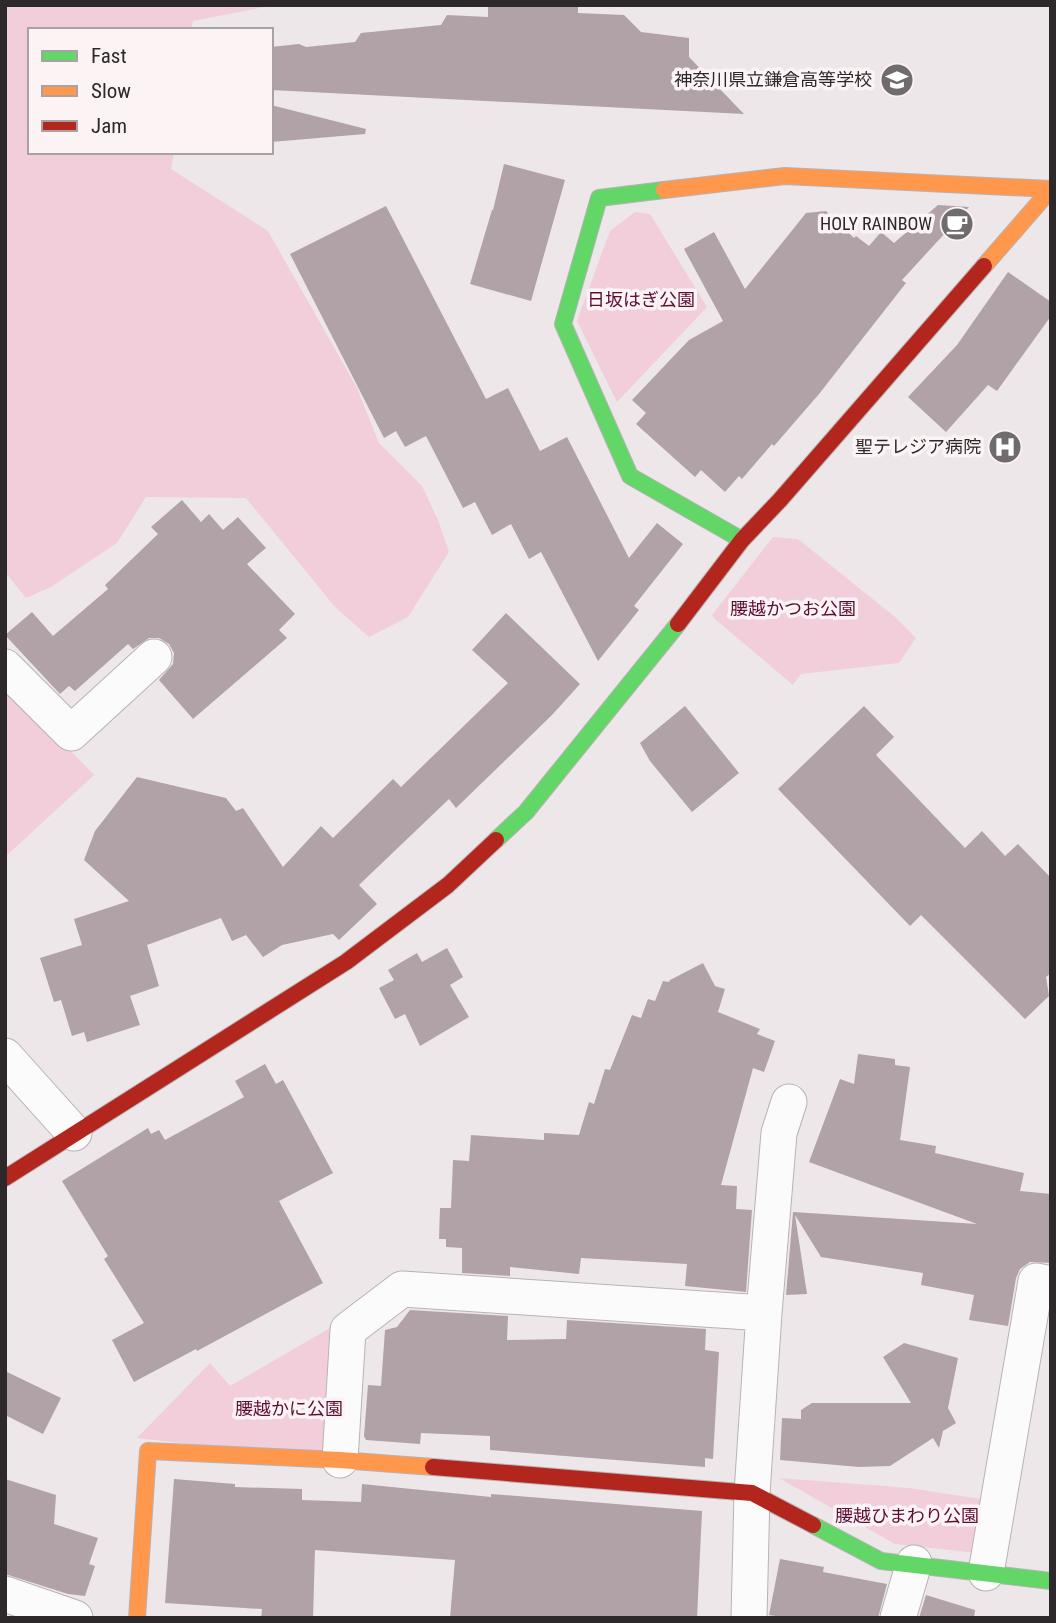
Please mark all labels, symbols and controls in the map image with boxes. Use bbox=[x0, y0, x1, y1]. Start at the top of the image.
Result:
legend bbox=[28, 28, 273, 154]
text: Fast bbox=[91, 44, 127, 68]
school or university icon: 神奈川県立鎌倉高等学校 bbox=[878, 61, 916, 99]
place label: 神奈川県立鎌倉高等学校 bbox=[674, 69, 872, 90]
text: Slow bbox=[91, 79, 131, 103]
text: Jam bbox=[91, 114, 127, 138]
cafe icon: HOLY RAINBOW bbox=[938, 205, 976, 243]
place label: HOLY RAINBOW bbox=[820, 213, 932, 234]
park label: 日坂はぎ公園 bbox=[587, 289, 695, 310]
hospital icon: 聖テレジア病院 bbox=[986, 428, 1024, 466]
place label: 聖テレジア病院 bbox=[855, 436, 981, 457]
park label: 腰越かつお公園 bbox=[730, 598, 856, 619]
park label: 腰越かに公園 bbox=[235, 1398, 343, 1419]
park label: 腰越ひまわり公園 bbox=[835, 1505, 979, 1526]

